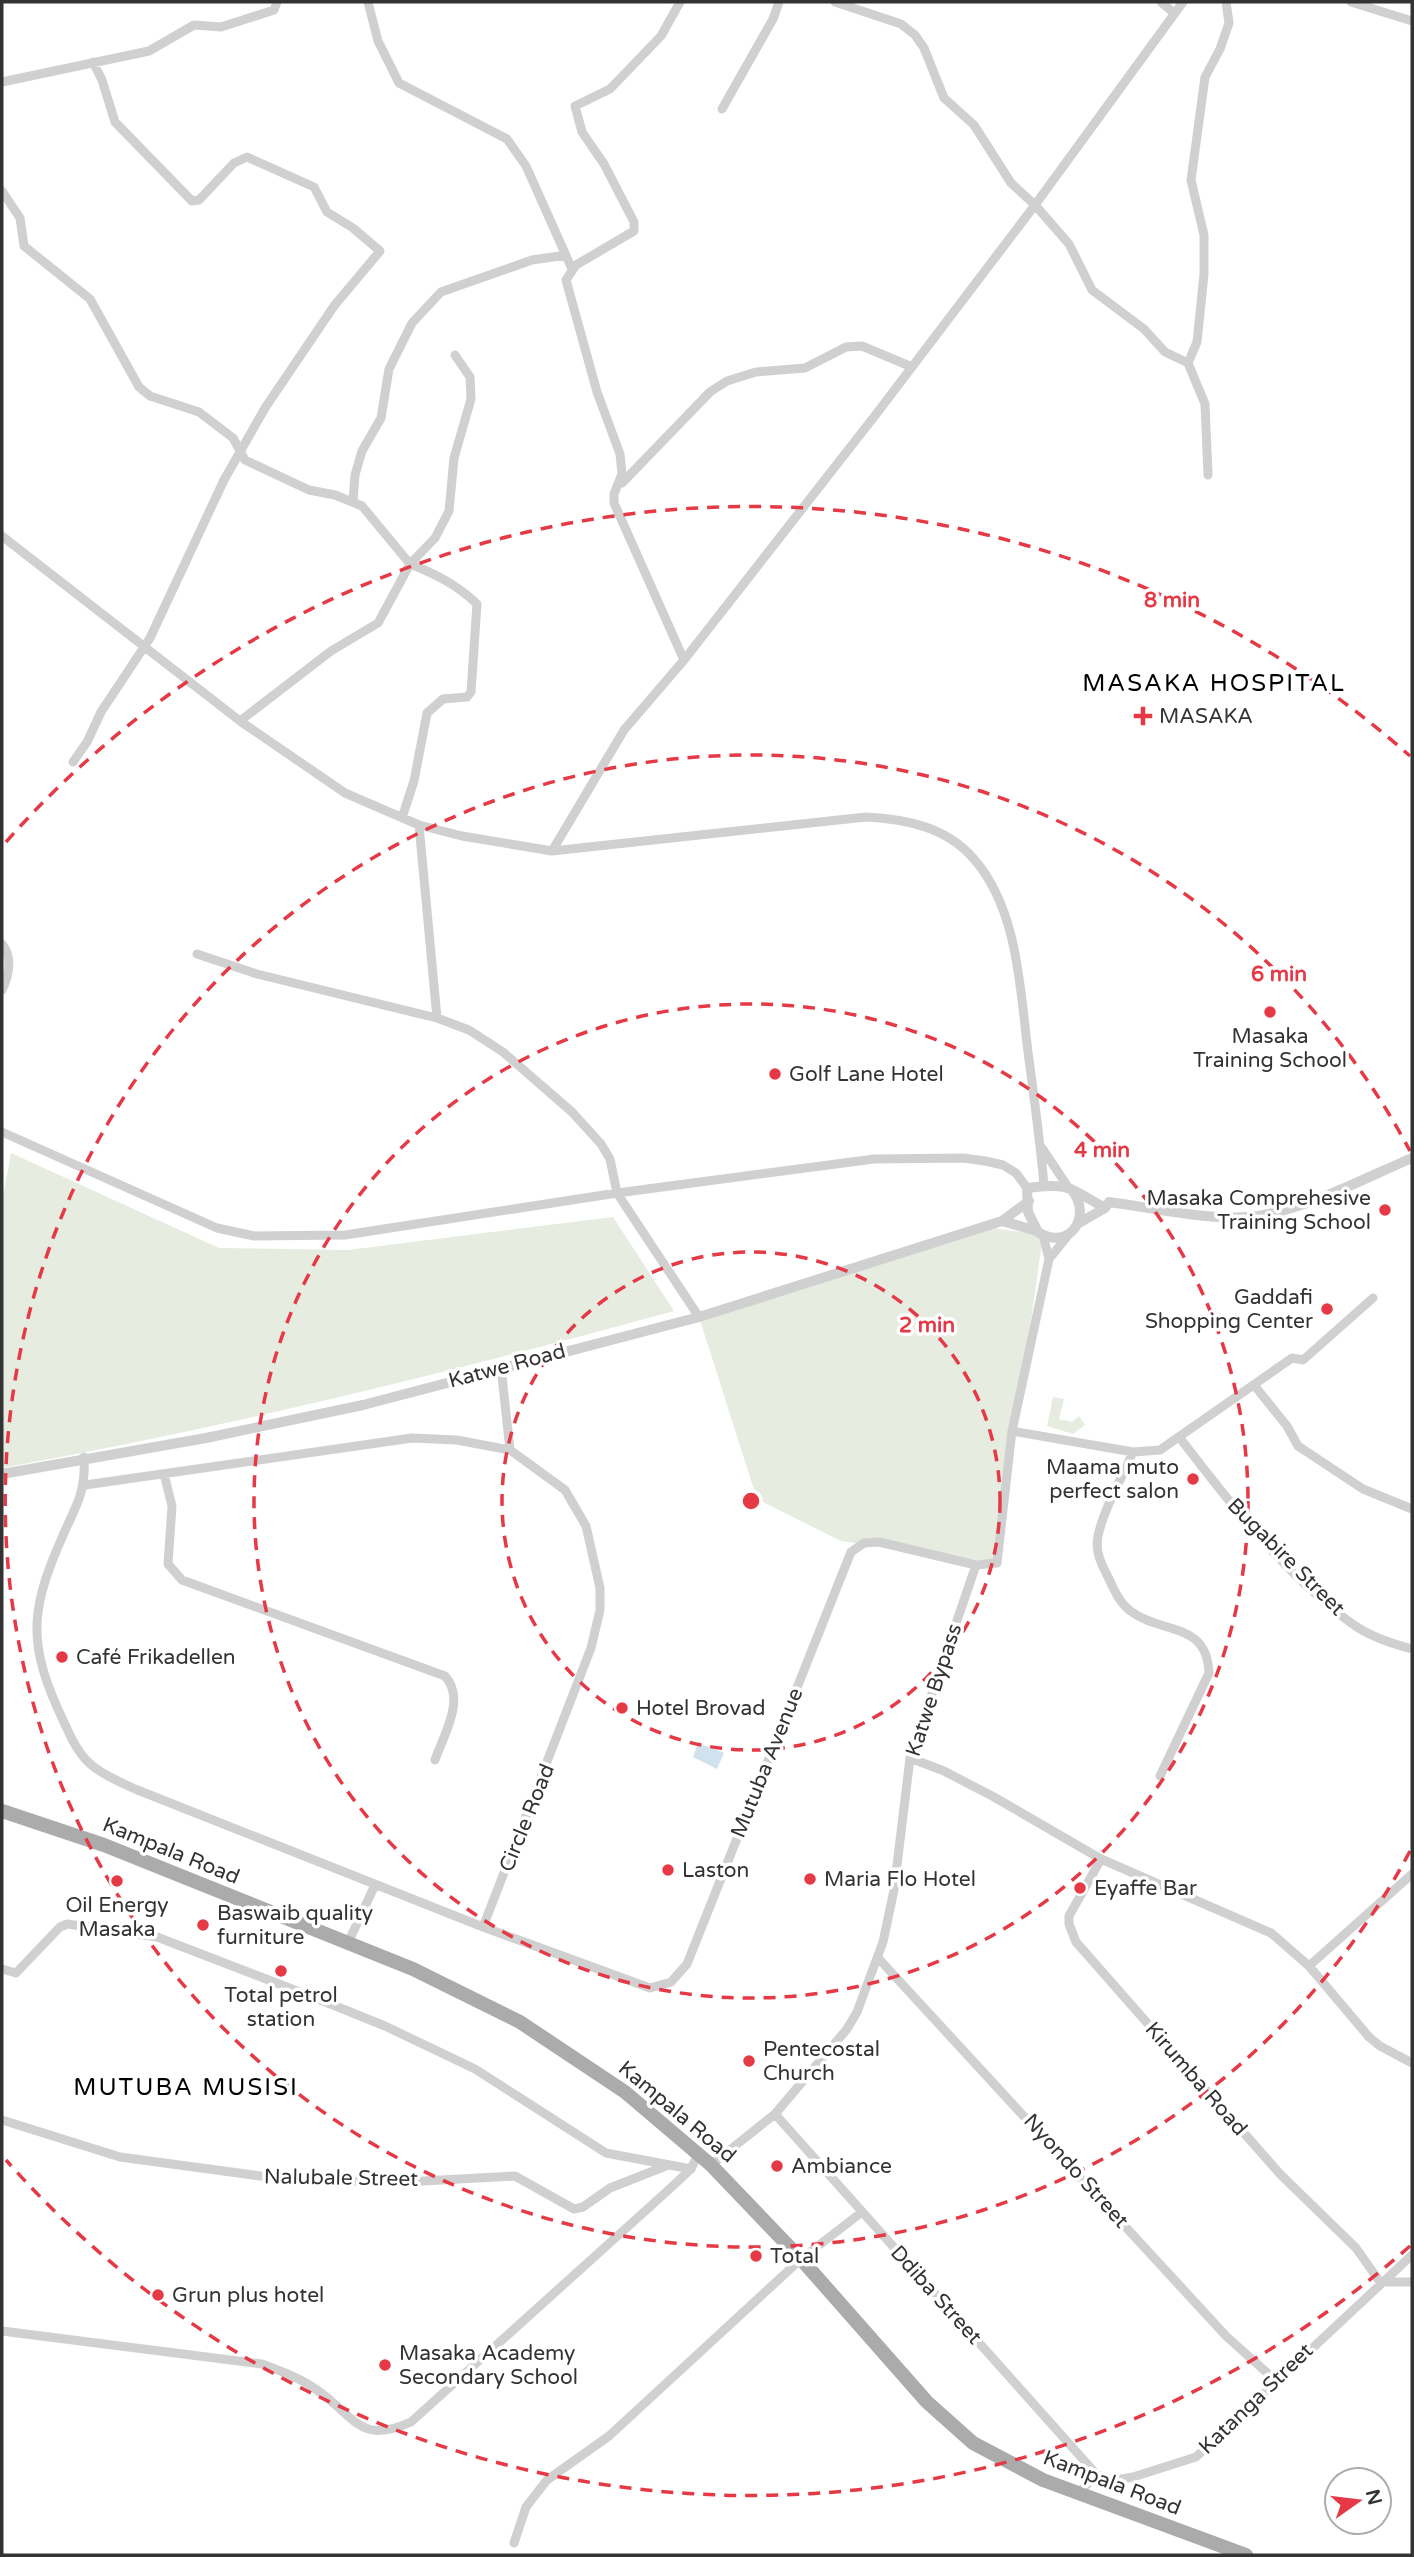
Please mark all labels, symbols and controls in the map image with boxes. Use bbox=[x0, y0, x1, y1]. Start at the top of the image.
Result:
text: 8 min bbox=[1144, 588, 1200, 613]
district label: MASAKA HOSPITAL bbox=[1082, 669, 1346, 698]
place label: MASAKA bbox=[1159, 704, 1253, 729]
marker: MASAKA bbox=[1133, 706, 1153, 726]
text: 6 min bbox=[1251, 962, 1307, 987]
marker: Masaka Training School bbox=[1262, 1004, 1278, 1020]
place label: Masaka Training School bbox=[1193, 1024, 1347, 1073]
place label: Golf Lane Hotel bbox=[789, 1062, 944, 1087]
marker: Golf Lane Hotel bbox=[767, 1066, 783, 1082]
text: 4 min bbox=[1074, 1138, 1130, 1163]
place label: Masaka Comprehesive Training School bbox=[1147, 1186, 1371, 1235]
marker: Masaka Comprehesive Training School bbox=[1377, 1202, 1393, 1218]
place label: Gaddafi Shopping Center bbox=[1145, 1285, 1313, 1334]
marker: Gaddafi Shopping Center bbox=[1319, 1301, 1335, 1317]
text: 2 min bbox=[899, 1313, 955, 1338]
street label: Katwe Road bbox=[446, 1338, 568, 1394]
place label: Maama muto perfect salon bbox=[1046, 1455, 1179, 1504]
marker: Maama muto perfect salon bbox=[1185, 1471, 1201, 1487]
centre of rings bbox=[739, 1489, 763, 1513]
street label: Bugabire Street bbox=[1222, 1493, 1350, 1621]
street label: Katwe Bypass bbox=[901, 1620, 967, 1760]
place label: Café Frikadellen bbox=[76, 1645, 236, 1670]
marker: Café Frikadellen bbox=[54, 1649, 70, 1665]
street label: Mutuba Avenue bbox=[726, 1684, 808, 1842]
place label: Hotel Brovad bbox=[636, 1696, 766, 1721]
marker: Hotel Brovad bbox=[614, 1700, 630, 1716]
street label: Circle Road bbox=[494, 1760, 560, 1876]
street label: Kampala Road bbox=[99, 1812, 243, 1890]
place label: Laston bbox=[682, 1858, 749, 1883]
marker: Laston bbox=[660, 1862, 676, 1878]
place label: Maria Flo Hotel bbox=[824, 1867, 976, 1892]
marker: Maria Flo Hotel bbox=[802, 1871, 818, 1887]
marker: Oil Energy Masaka bbox=[109, 1873, 125, 1889]
place label: Eyaffe Bar bbox=[1094, 1876, 1197, 1901]
marker: Eyaffe Bar bbox=[1072, 1880, 1088, 1896]
place label: Oil Energy Masaka bbox=[66, 1893, 168, 1942]
place label: Baswaib quality furniture bbox=[217, 1901, 373, 1950]
marker: Baswaib quality furniture bbox=[195, 1917, 211, 1933]
marker: Total petrol station bbox=[273, 1963, 289, 1979]
place label: Total petrol station bbox=[224, 1983, 338, 2032]
street label: Kirumba Road bbox=[1140, 2017, 1252, 2141]
place label: Pentecostal Church bbox=[763, 2037, 880, 2086]
marker: Pentecostal Church bbox=[741, 2053, 757, 2069]
street label: Kampala Road bbox=[613, 2056, 741, 2168]
district label: MUTUBA MUSISI bbox=[73, 2073, 299, 2102]
street label: Nyondo Street bbox=[1018, 2109, 1134, 2233]
place label: Ambiance bbox=[791, 2154, 892, 2179]
marker: Ambiance bbox=[769, 2158, 785, 2174]
street label: Nalubale Street bbox=[264, 2164, 418, 2192]
street label: Ddiba Street bbox=[885, 2240, 987, 2350]
place label: Total bbox=[770, 2244, 819, 2269]
marker: Total bbox=[748, 2248, 764, 2264]
place label: Grun plus hotel bbox=[172, 2283, 324, 2308]
marker: Grun plus hotel bbox=[150, 2287, 166, 2303]
street label: Katanga Street bbox=[1194, 2338, 1318, 2460]
place label: Masaka Academy Secondary School bbox=[399, 2341, 578, 2390]
marker: Masaka Academy Secondary School bbox=[377, 2357, 393, 2373]
street label: Kampala Road bbox=[1040, 2445, 1184, 2521]
north arrow bbox=[1323, 2466, 1393, 2536]
text: N bbox=[1361, 2487, 1386, 2507]

